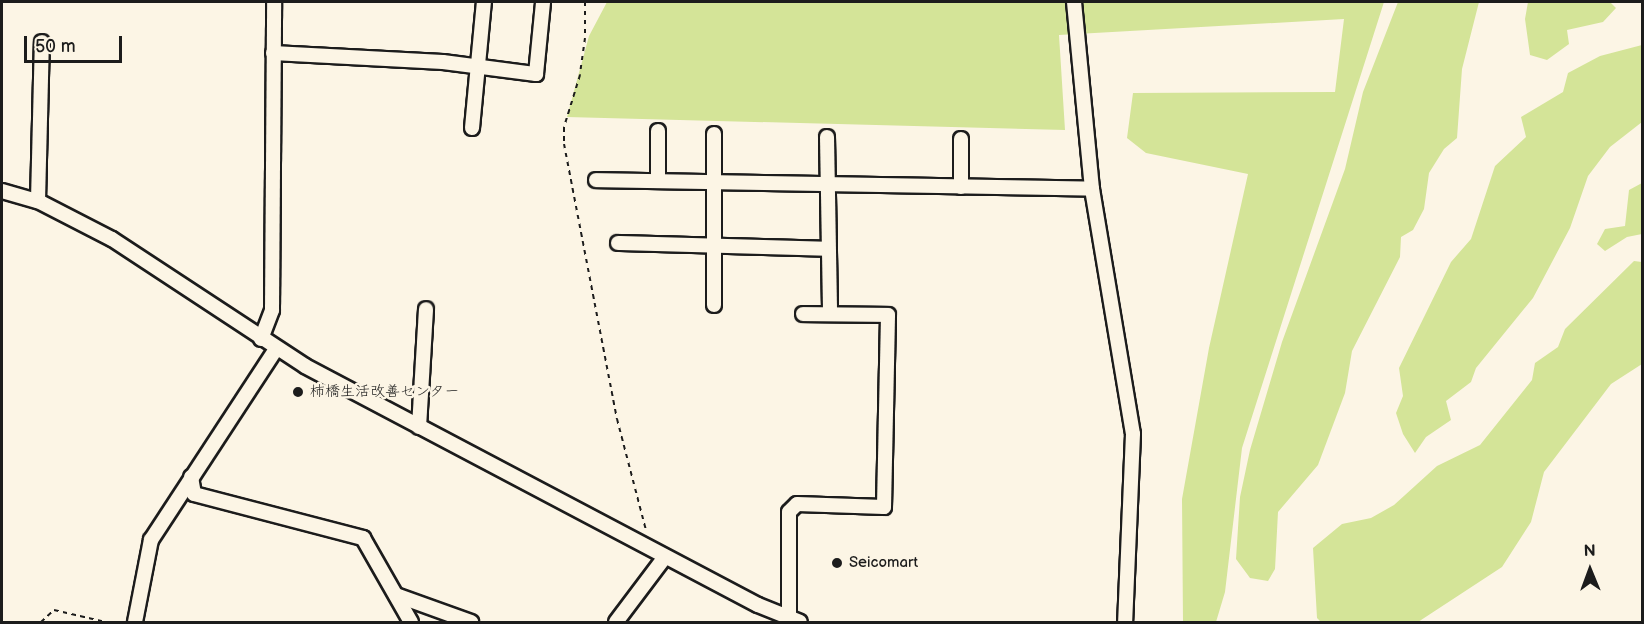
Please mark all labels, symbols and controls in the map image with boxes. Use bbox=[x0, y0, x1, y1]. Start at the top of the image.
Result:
scale bar bbox=[27, 24, 124, 62]
text: 50 m bbox=[35, 36, 76, 57]
place label: 柿橋生活改善センター bbox=[310, 383, 460, 401]
marker: 柿橋生活改善センター bbox=[291, 385, 305, 399]
north arrow bbox=[1560, 540, 1620, 600]
text: N bbox=[1583, 542, 1596, 561]
place label: Seicomart bbox=[849, 554, 918, 572]
marker: Seicomart bbox=[830, 556, 844, 570]

